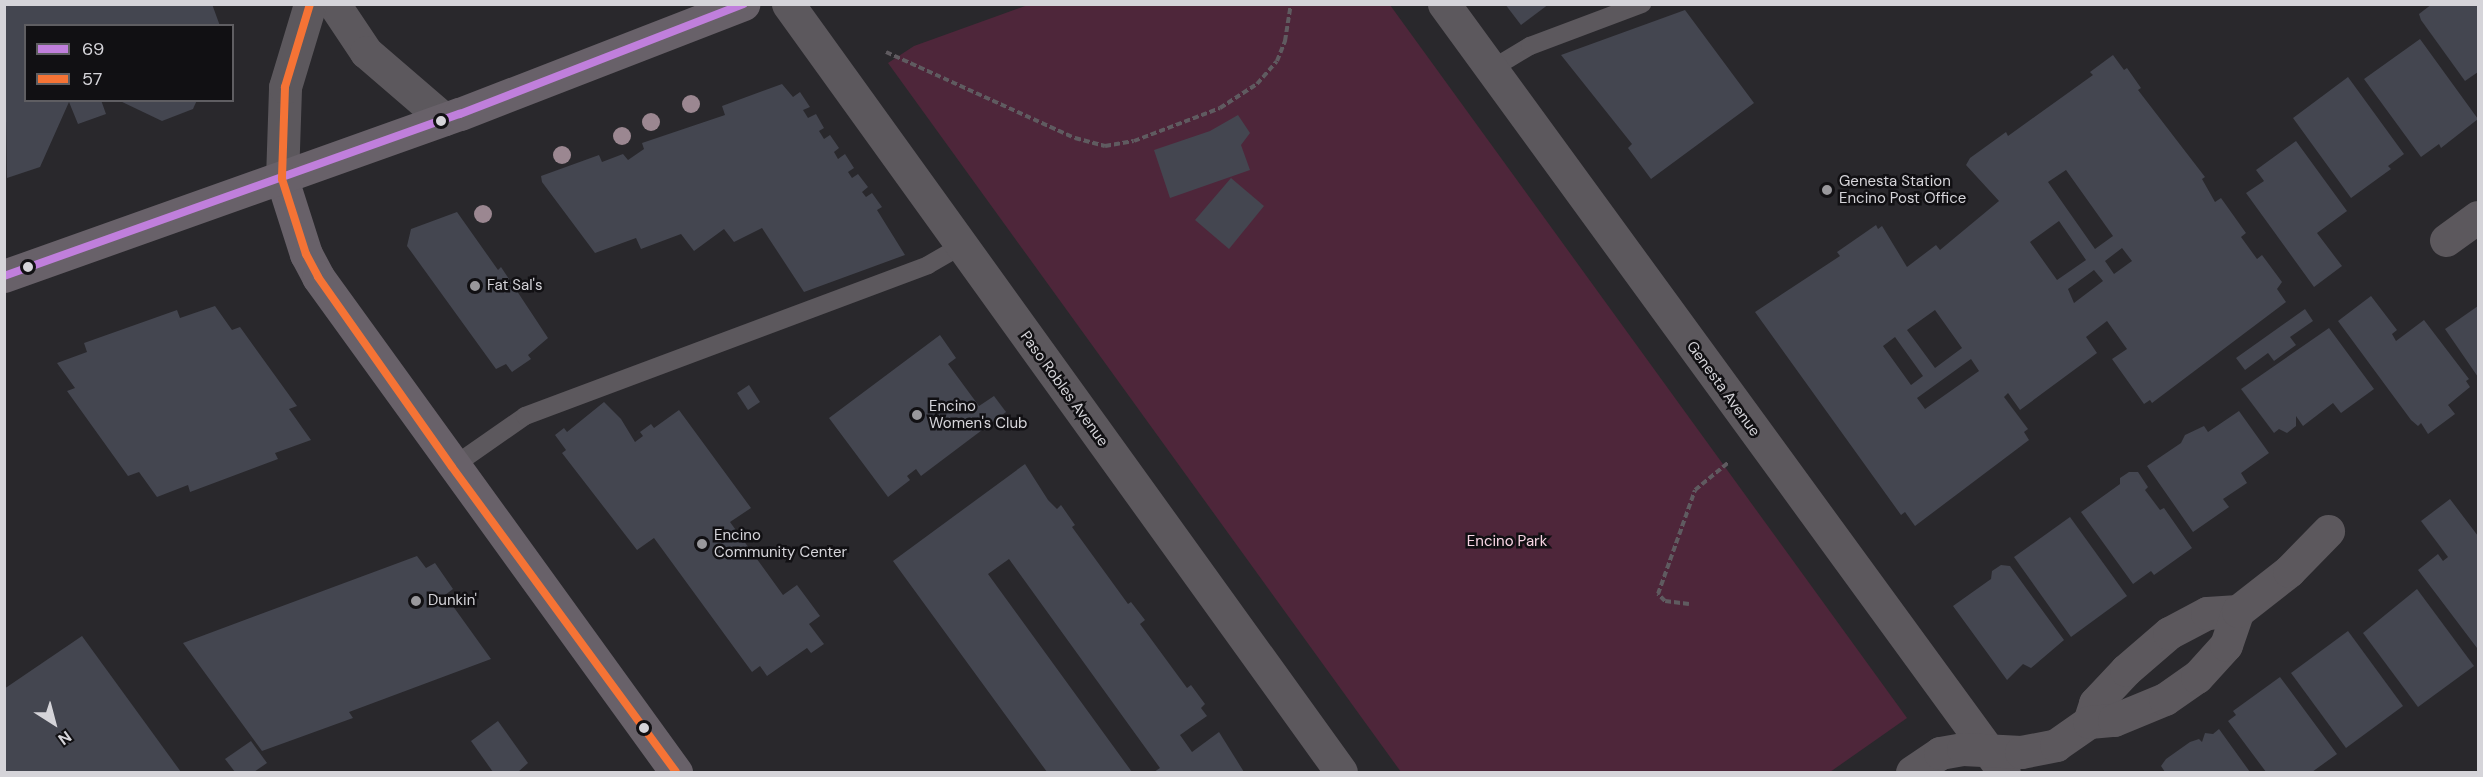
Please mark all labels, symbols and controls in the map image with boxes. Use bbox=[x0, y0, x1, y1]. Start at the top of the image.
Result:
legend bbox=[24, 24, 234, 102]
text: 69 bbox=[82, 37, 104, 61]
text: 57 bbox=[82, 67, 102, 91]
unlabelled marker bbox=[435, 115, 447, 127]
place label: Genesta Station Encino Post Office bbox=[1839, 172, 1966, 207]
marker: Genesta Station Encino Post Office bbox=[1820, 183, 1834, 197]
unlabelled marker bbox=[22, 261, 34, 273]
place label: Fat Sal's bbox=[487, 277, 542, 295]
marker: Fat Sal's bbox=[468, 279, 482, 293]
street label: Paso Robles Avenue bbox=[1016, 328, 1112, 450]
street label: Genesta Avenue bbox=[1682, 338, 1764, 440]
place label: Encino Women's Club bbox=[929, 397, 1027, 432]
marker: Encino Women's Club bbox=[910, 408, 924, 422]
place label: Encino Community Center bbox=[714, 526, 847, 561]
park label: Encino Park bbox=[1467, 533, 1547, 551]
marker: Encino Community Center bbox=[695, 537, 709, 551]
place label: Dunkin' bbox=[428, 592, 477, 610]
marker: Dunkin' bbox=[409, 594, 423, 608]
north arrow bbox=[24, 693, 84, 753]
unlabelled marker bbox=[638, 722, 650, 734]
text: N bbox=[54, 726, 76, 750]

